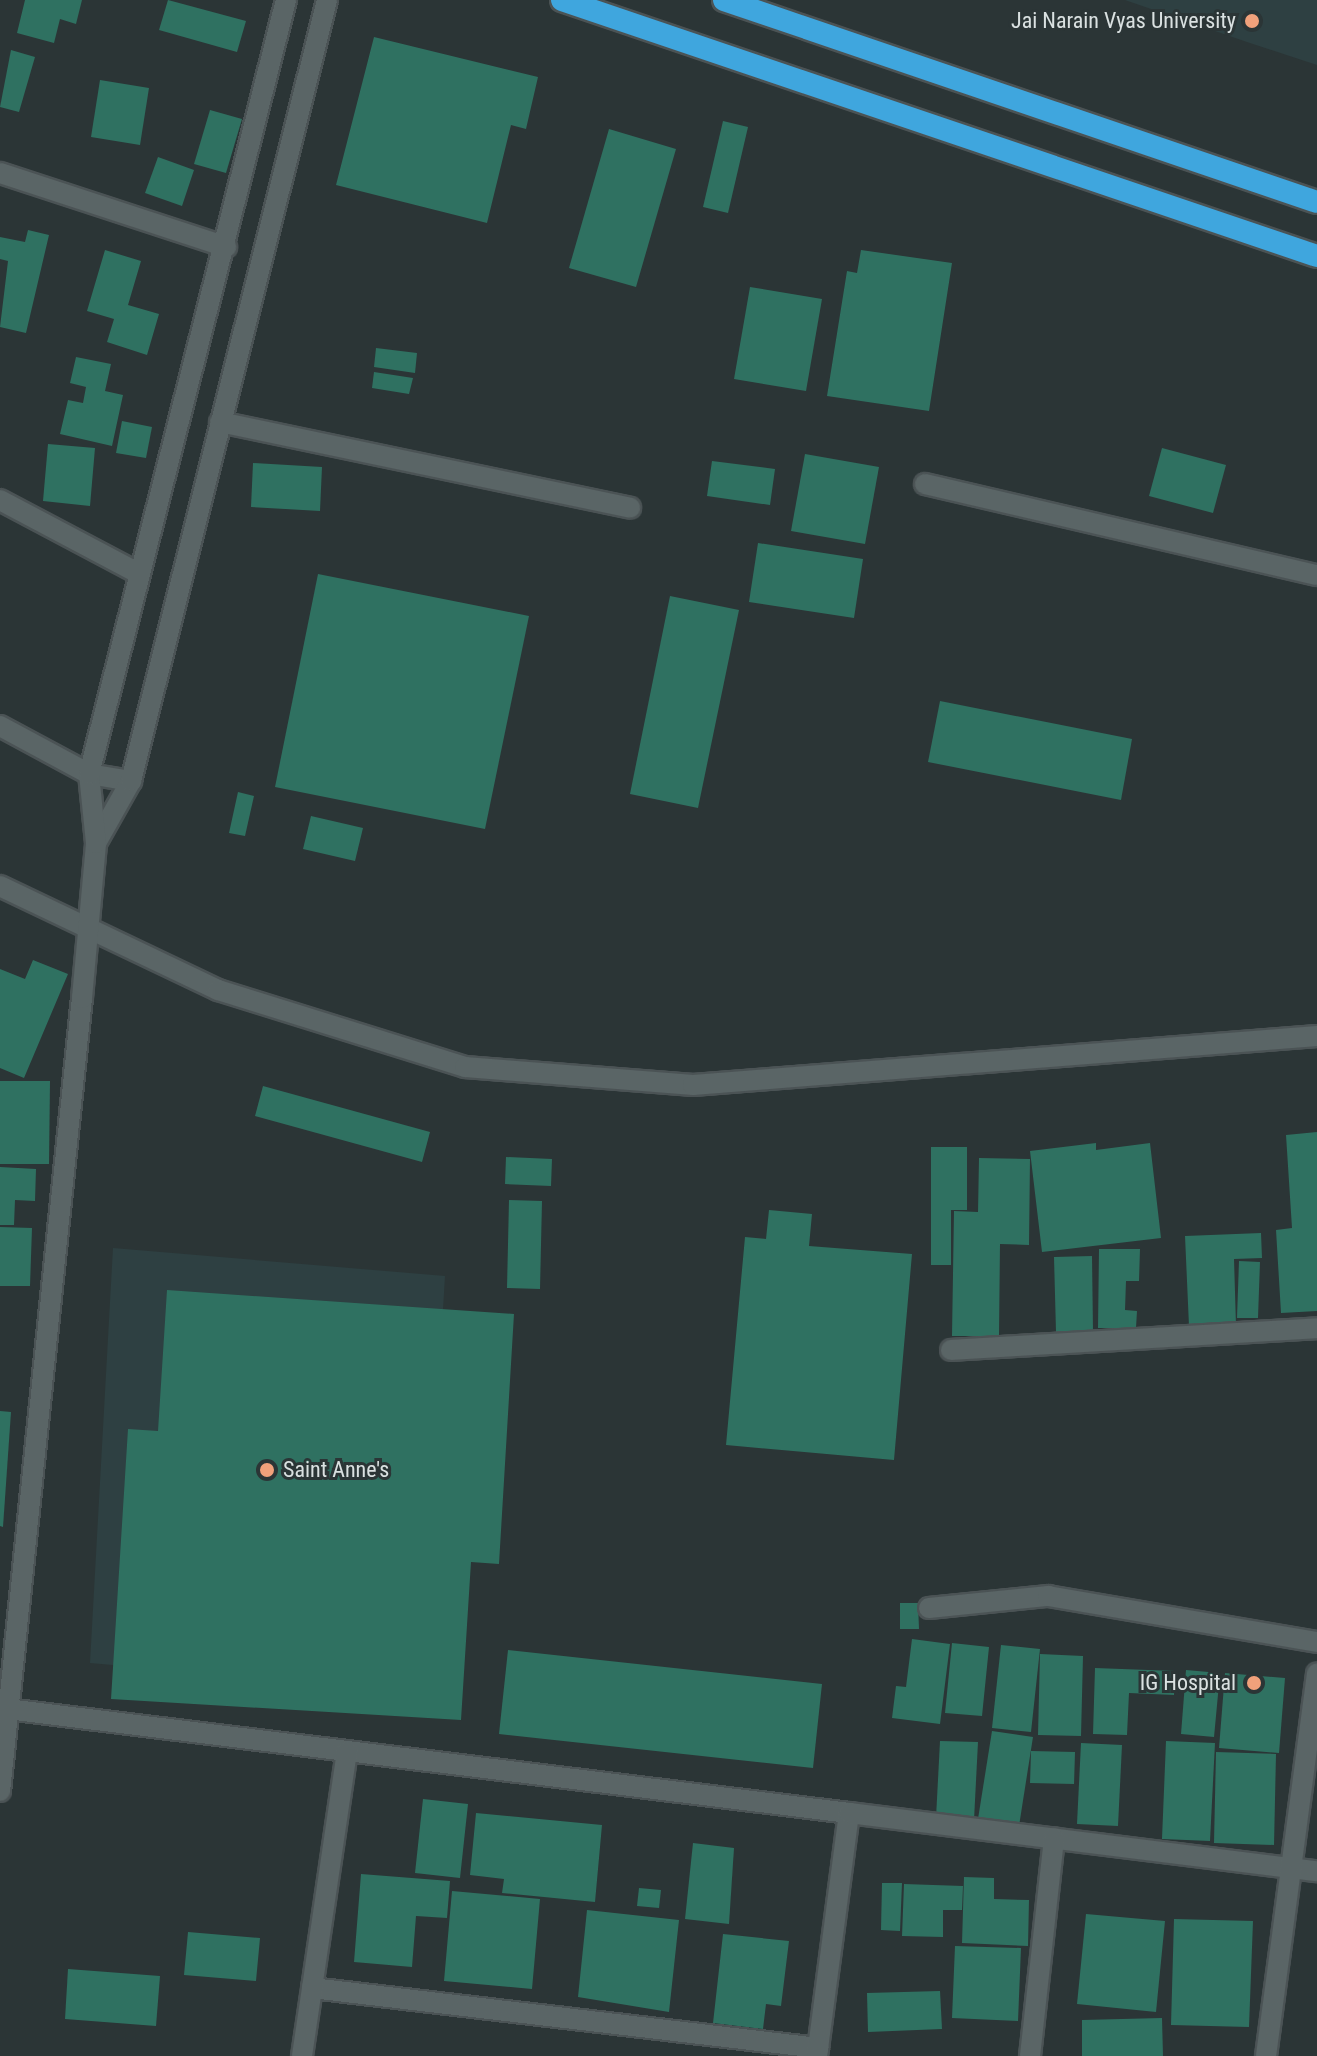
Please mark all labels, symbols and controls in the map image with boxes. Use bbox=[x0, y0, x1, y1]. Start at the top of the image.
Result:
place label: Jai Narain Vyas University bbox=[1011, 8, 1236, 34]
marker: Jai Narain Vyas University bbox=[1243, 12, 1261, 30]
place label: Saint Anne's bbox=[283, 1457, 389, 1483]
marker: Saint Anne's bbox=[258, 1461, 276, 1479]
place label: IG Hospital bbox=[1140, 1670, 1236, 1696]
marker: IG Hospital bbox=[1243, 1672, 1265, 1694]

